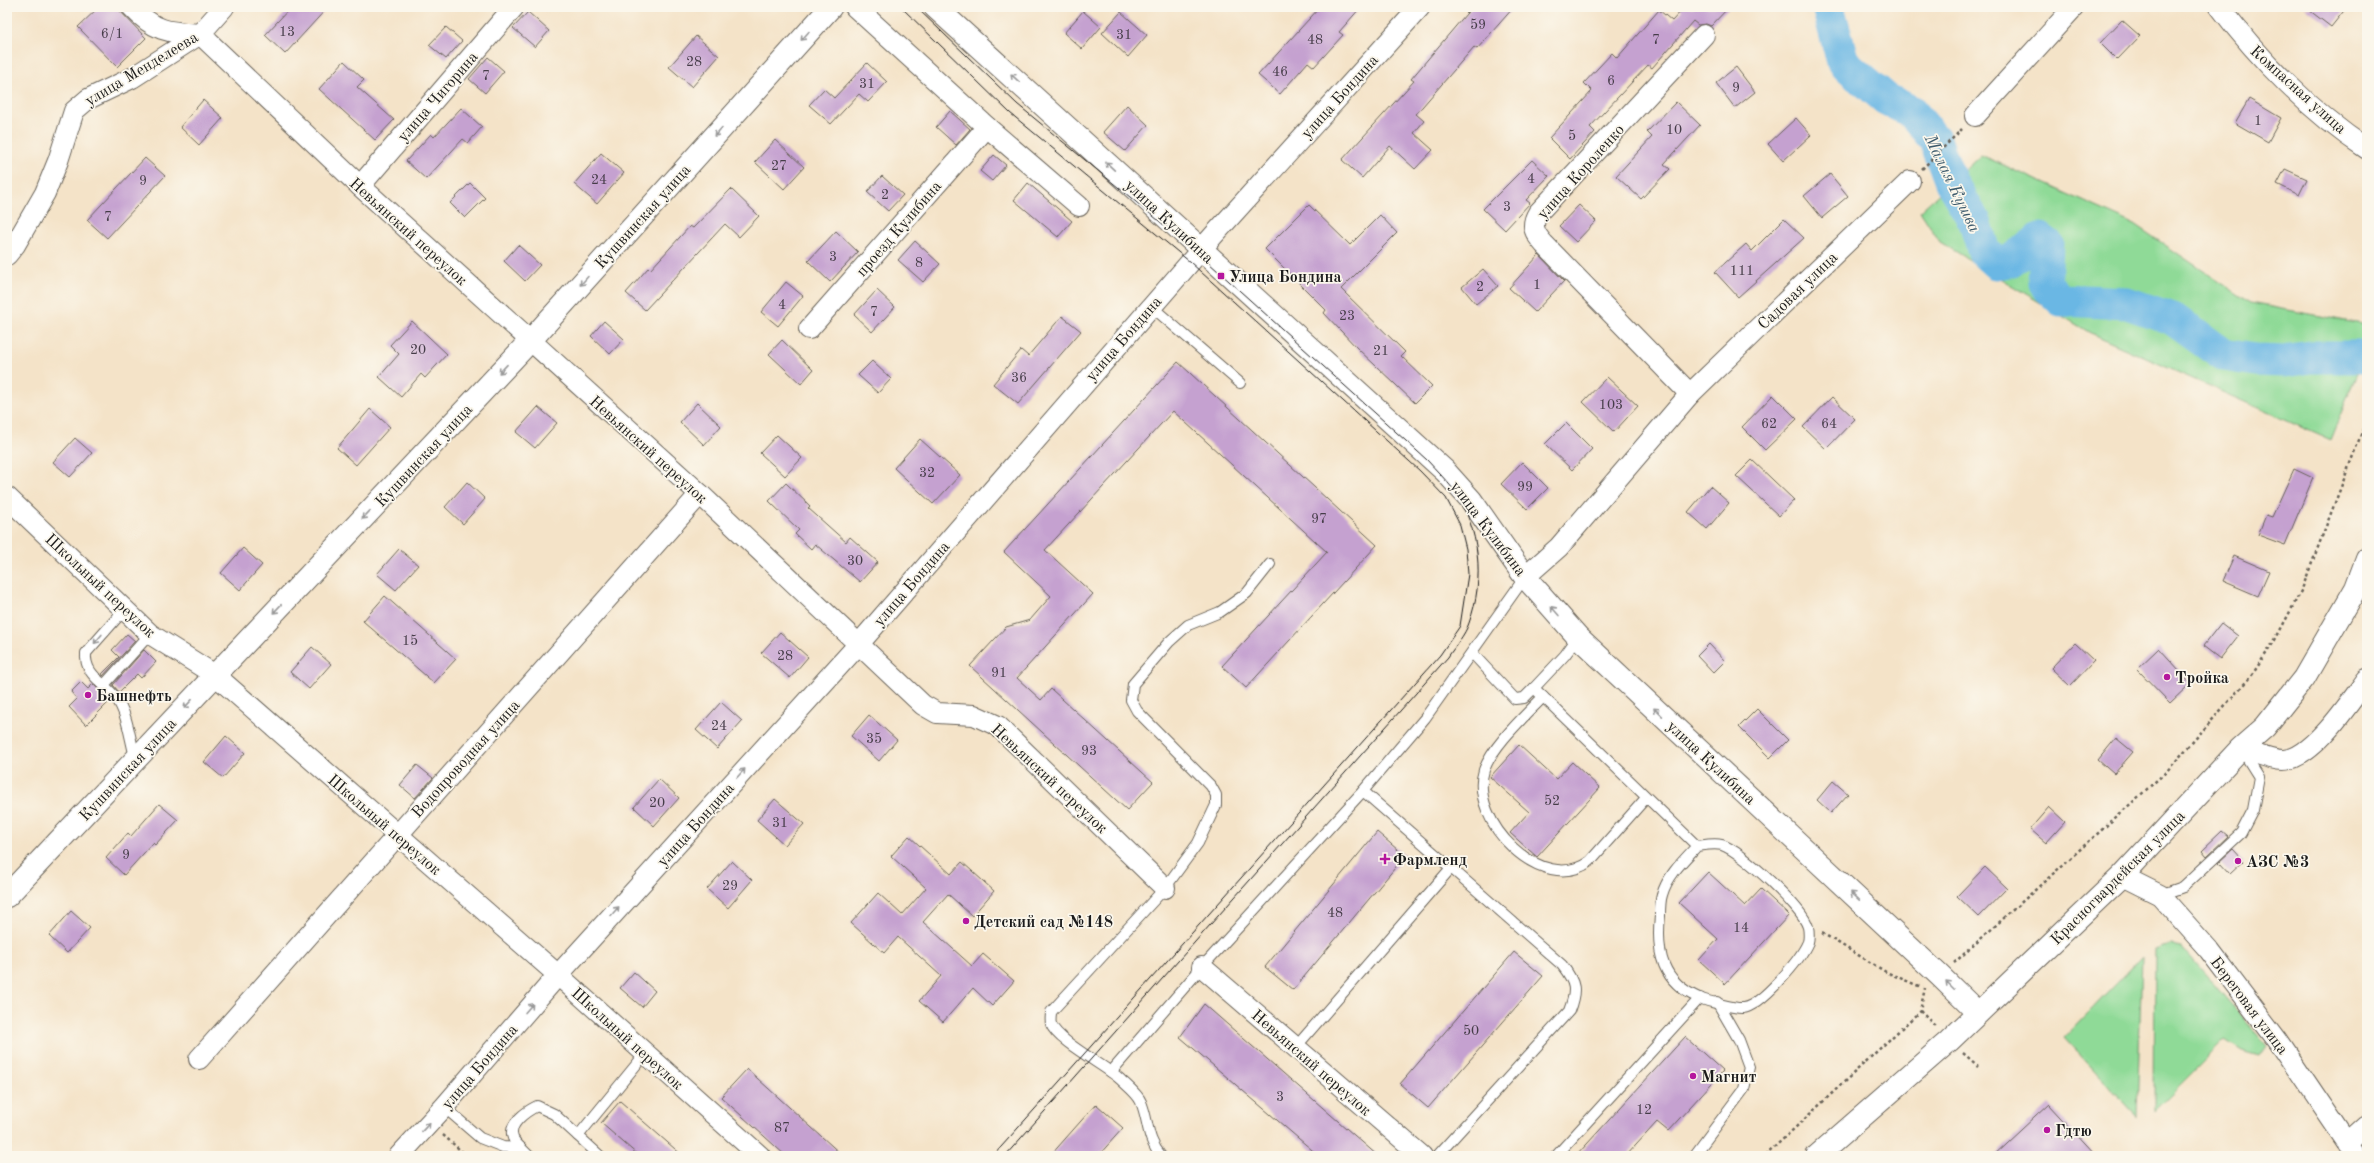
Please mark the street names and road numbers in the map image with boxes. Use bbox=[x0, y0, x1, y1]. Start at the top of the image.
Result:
street label: улица Менделеева bbox=[83, 30, 201, 110]
street label: Компасная улица bbox=[2247, 43, 2349, 138]
street label: улица Чигорина bbox=[395, 49, 482, 145]
street label: улица Бондина bbox=[1299, 52, 1382, 142]
street label: улица Короленко bbox=[1535, 122, 1628, 223]
street label: Кушвинская улица bbox=[593, 162, 694, 272]
street label: Невьянский переулок bbox=[346, 176, 470, 289]
street label: проезд Кулибина bbox=[854, 178, 945, 280]
street label: улица Кулибина bbox=[1121, 178, 1216, 267]
street label: Садовая улица bbox=[1756, 250, 1841, 333]
street label: улица Бондина bbox=[1084, 294, 1166, 385]
street label: Невьянский переулок bbox=[586, 394, 710, 507]
street label: Кушвинская улица bbox=[373, 402, 476, 511]
street label: улица Кулибина bbox=[1447, 479, 1528, 580]
street label: Школьный переулок bbox=[41, 531, 158, 641]
street label: улица Бондина bbox=[872, 539, 954, 630]
street label: Водопроводная улица bbox=[409, 697, 524, 821]
street label: Кушвинская улица bbox=[77, 716, 180, 825]
street label: улица Кулибина bbox=[1663, 719, 1758, 808]
street label: Невьянский переулок bbox=[987, 722, 1110, 837]
street label: Школьный переулок bbox=[324, 772, 443, 879]
street label: улица Бондина bbox=[655, 780, 738, 870]
street label: Красногвардейская улица bbox=[2048, 808, 2189, 949]
street label: Береговая улица bbox=[2207, 954, 2290, 1058]
street label: Школьный переулок bbox=[568, 985, 686, 1094]
street label: Невьянский переулок bbox=[1248, 1008, 1373, 1120]
street label: улица Бондина bbox=[440, 1022, 522, 1113]

